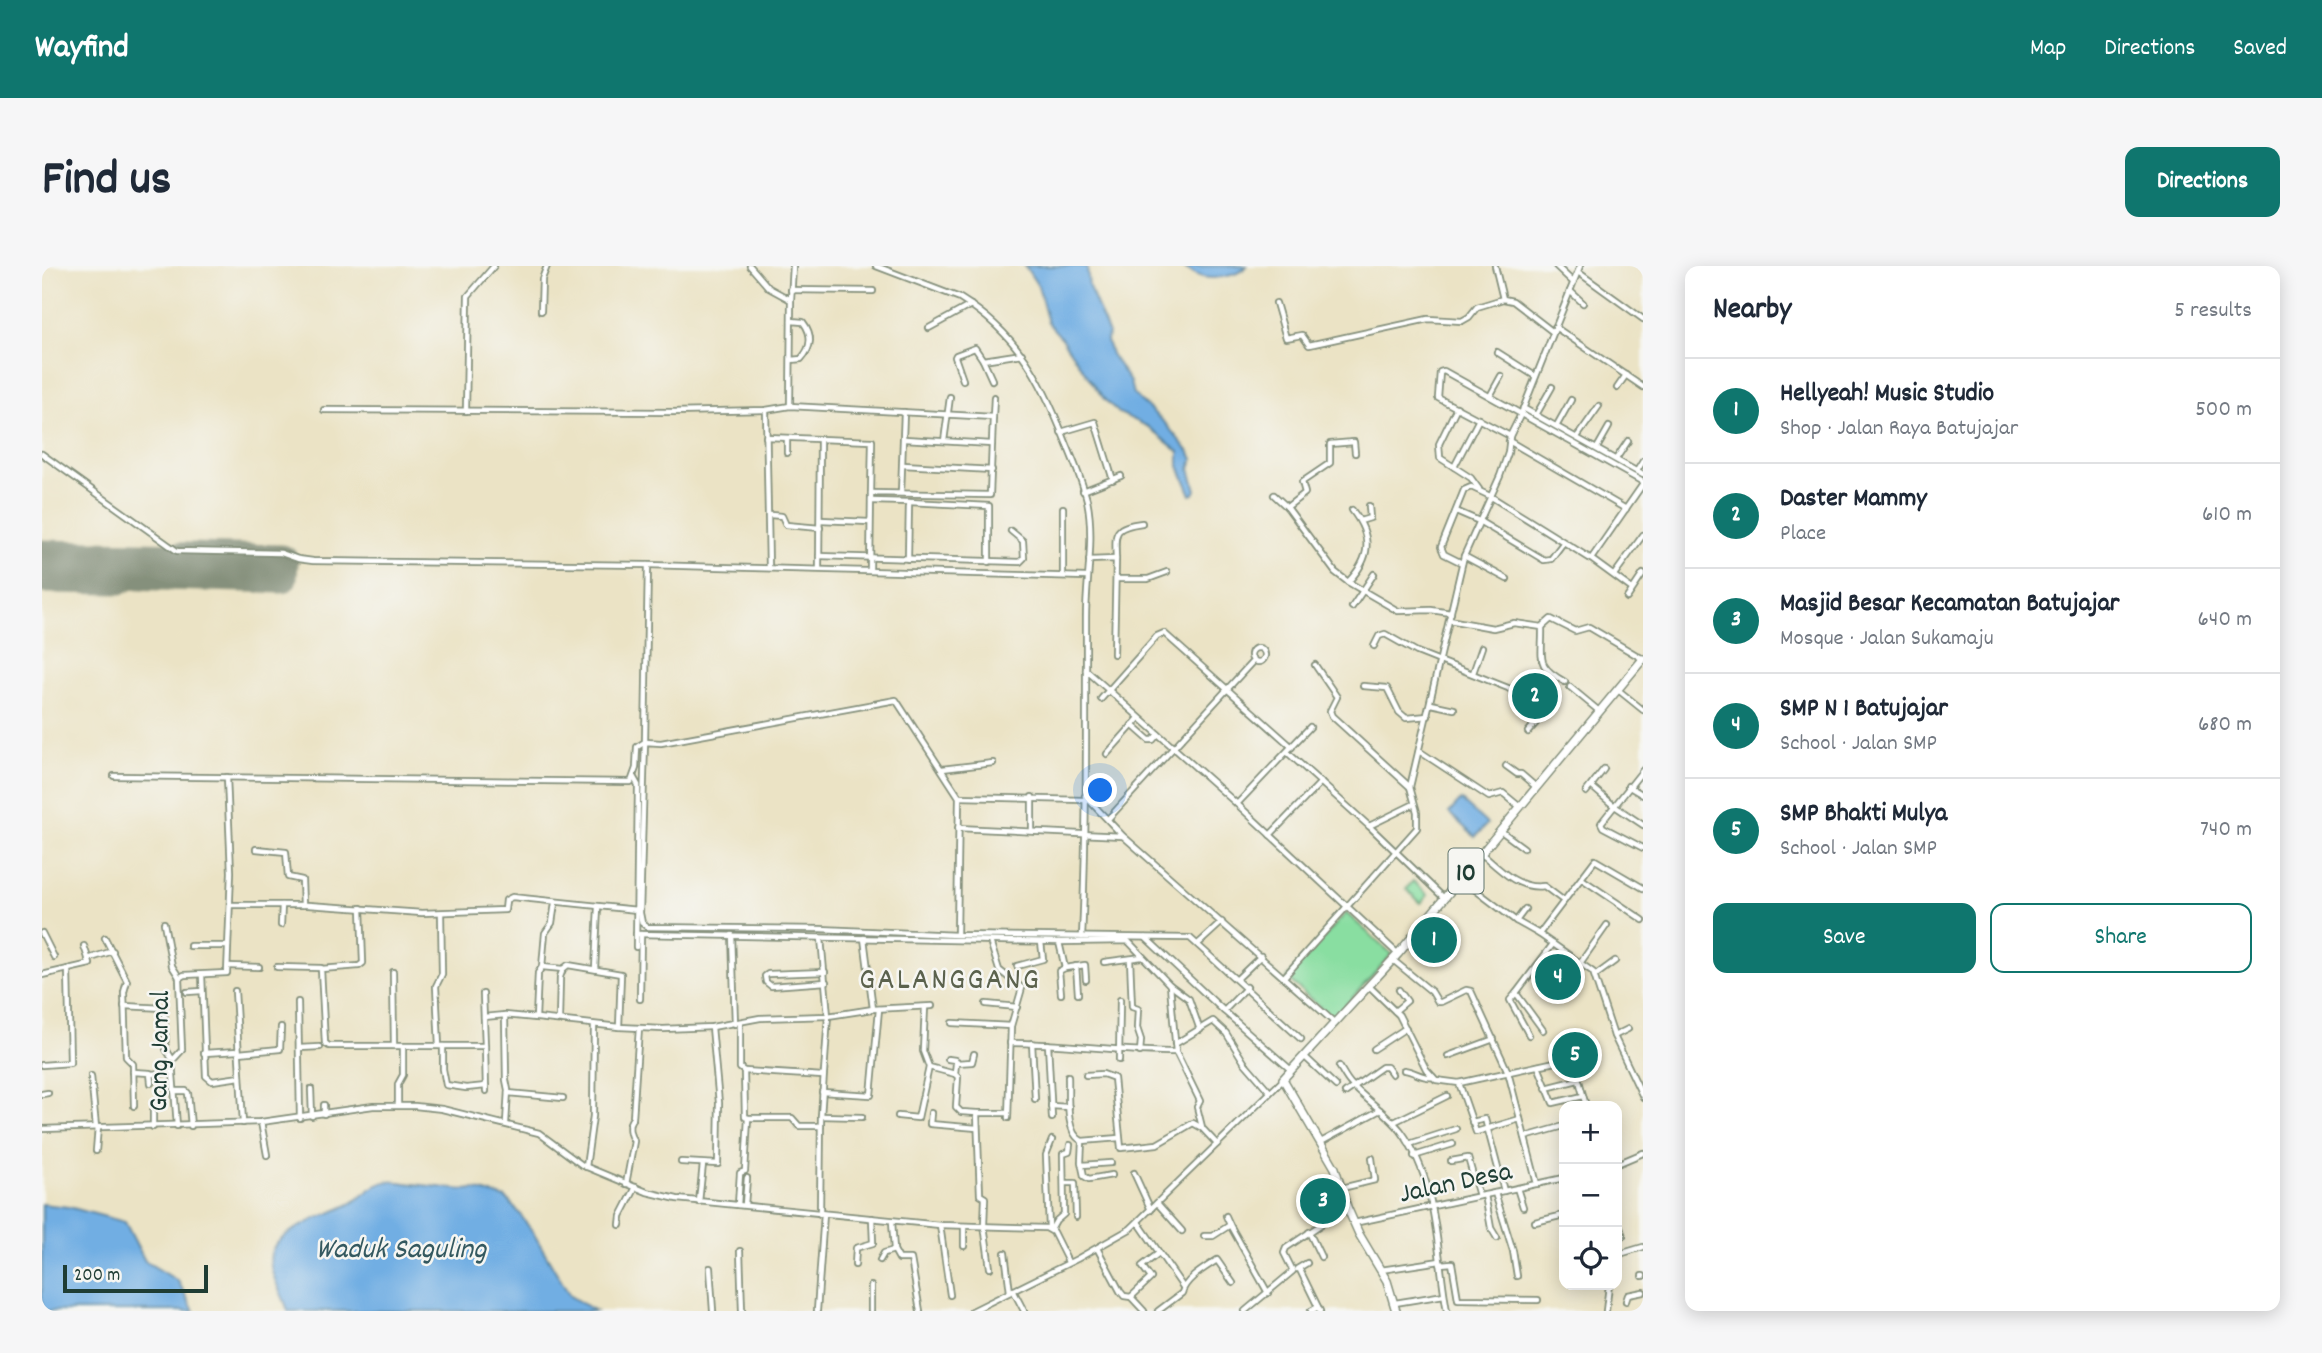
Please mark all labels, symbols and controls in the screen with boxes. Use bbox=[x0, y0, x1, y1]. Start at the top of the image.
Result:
text: Wayfind bbox=[35, 26, 129, 73]
text: Map bbox=[2030, 32, 2066, 66]
text: Directions bbox=[2104, 32, 2195, 66]
text: Saved bbox=[2233, 32, 2287, 66]
text: Find us bbox=[42, 147, 171, 217]
button: Directions bbox=[2125, 147, 2280, 217]
text: Nearby bbox=[1713, 290, 1791, 333]
text: 5 results bbox=[2174, 295, 2252, 328]
text: Hellyeah! Music Studio bbox=[1780, 376, 1994, 413]
text: 1 bbox=[1733, 394, 1739, 427]
text: 500 m bbox=[2195, 394, 2252, 427]
text: Shop · Jalan Raya Batujajar bbox=[1780, 413, 2018, 446]
text: Daster Mammy bbox=[1780, 481, 1927, 518]
text: 2 bbox=[1731, 499, 1741, 532]
text: 610 m bbox=[2202, 499, 2252, 532]
text: Place bbox=[1780, 518, 1826, 551]
text: Masjid Besar Kecamatan Batujajar bbox=[1780, 586, 2119, 623]
text: 3 bbox=[1731, 604, 1741, 637]
text: 640 m bbox=[2198, 604, 2252, 637]
text: Mosque · Jalan Sukamaju bbox=[1780, 623, 1994, 656]
pin: 2 bbox=[1512, 670, 1558, 722]
text: SMP N 1 Batujajar bbox=[1780, 691, 1948, 728]
text: 4 bbox=[1731, 709, 1741, 742]
text: 680 m bbox=[2198, 709, 2252, 742]
text: School · Jalan SMP bbox=[1780, 728, 1937, 761]
your location bbox=[1083, 773, 1117, 807]
text: SMP Bhakti Mulya bbox=[1780, 796, 1947, 833]
text: 5 bbox=[1731, 814, 1741, 847]
text: 740 m bbox=[2200, 814, 2252, 847]
text: School · Jalan SMP bbox=[1780, 833, 1937, 866]
road number: 10 bbox=[1448, 848, 1484, 894]
button: Save bbox=[1713, 903, 1976, 973]
button: Share bbox=[1990, 903, 2252, 973]
pin: 1 bbox=[1411, 914, 1457, 966]
pin: 4 bbox=[1535, 951, 1581, 1003]
district label: GALANGGANG bbox=[859, 959, 1041, 1005]
street label: Gang Jamal bbox=[141, 990, 183, 1112]
pin: 5 bbox=[1552, 1029, 1598, 1081]
map controls bbox=[1559, 1101, 1622, 1290]
button: + bbox=[1559, 1101, 1622, 1164]
street label: Jalan Desa bbox=[1396, 1153, 1517, 1216]
button: − bbox=[1559, 1164, 1622, 1227]
pin: 3 bbox=[1300, 1175, 1346, 1227]
button: locate bbox=[1559, 1227, 1622, 1290]
water label: Waduk Saguling bbox=[316, 1230, 487, 1273]
scale bar bbox=[63, 1262, 208, 1294]
text: 200 m bbox=[74, 1263, 120, 1290]

